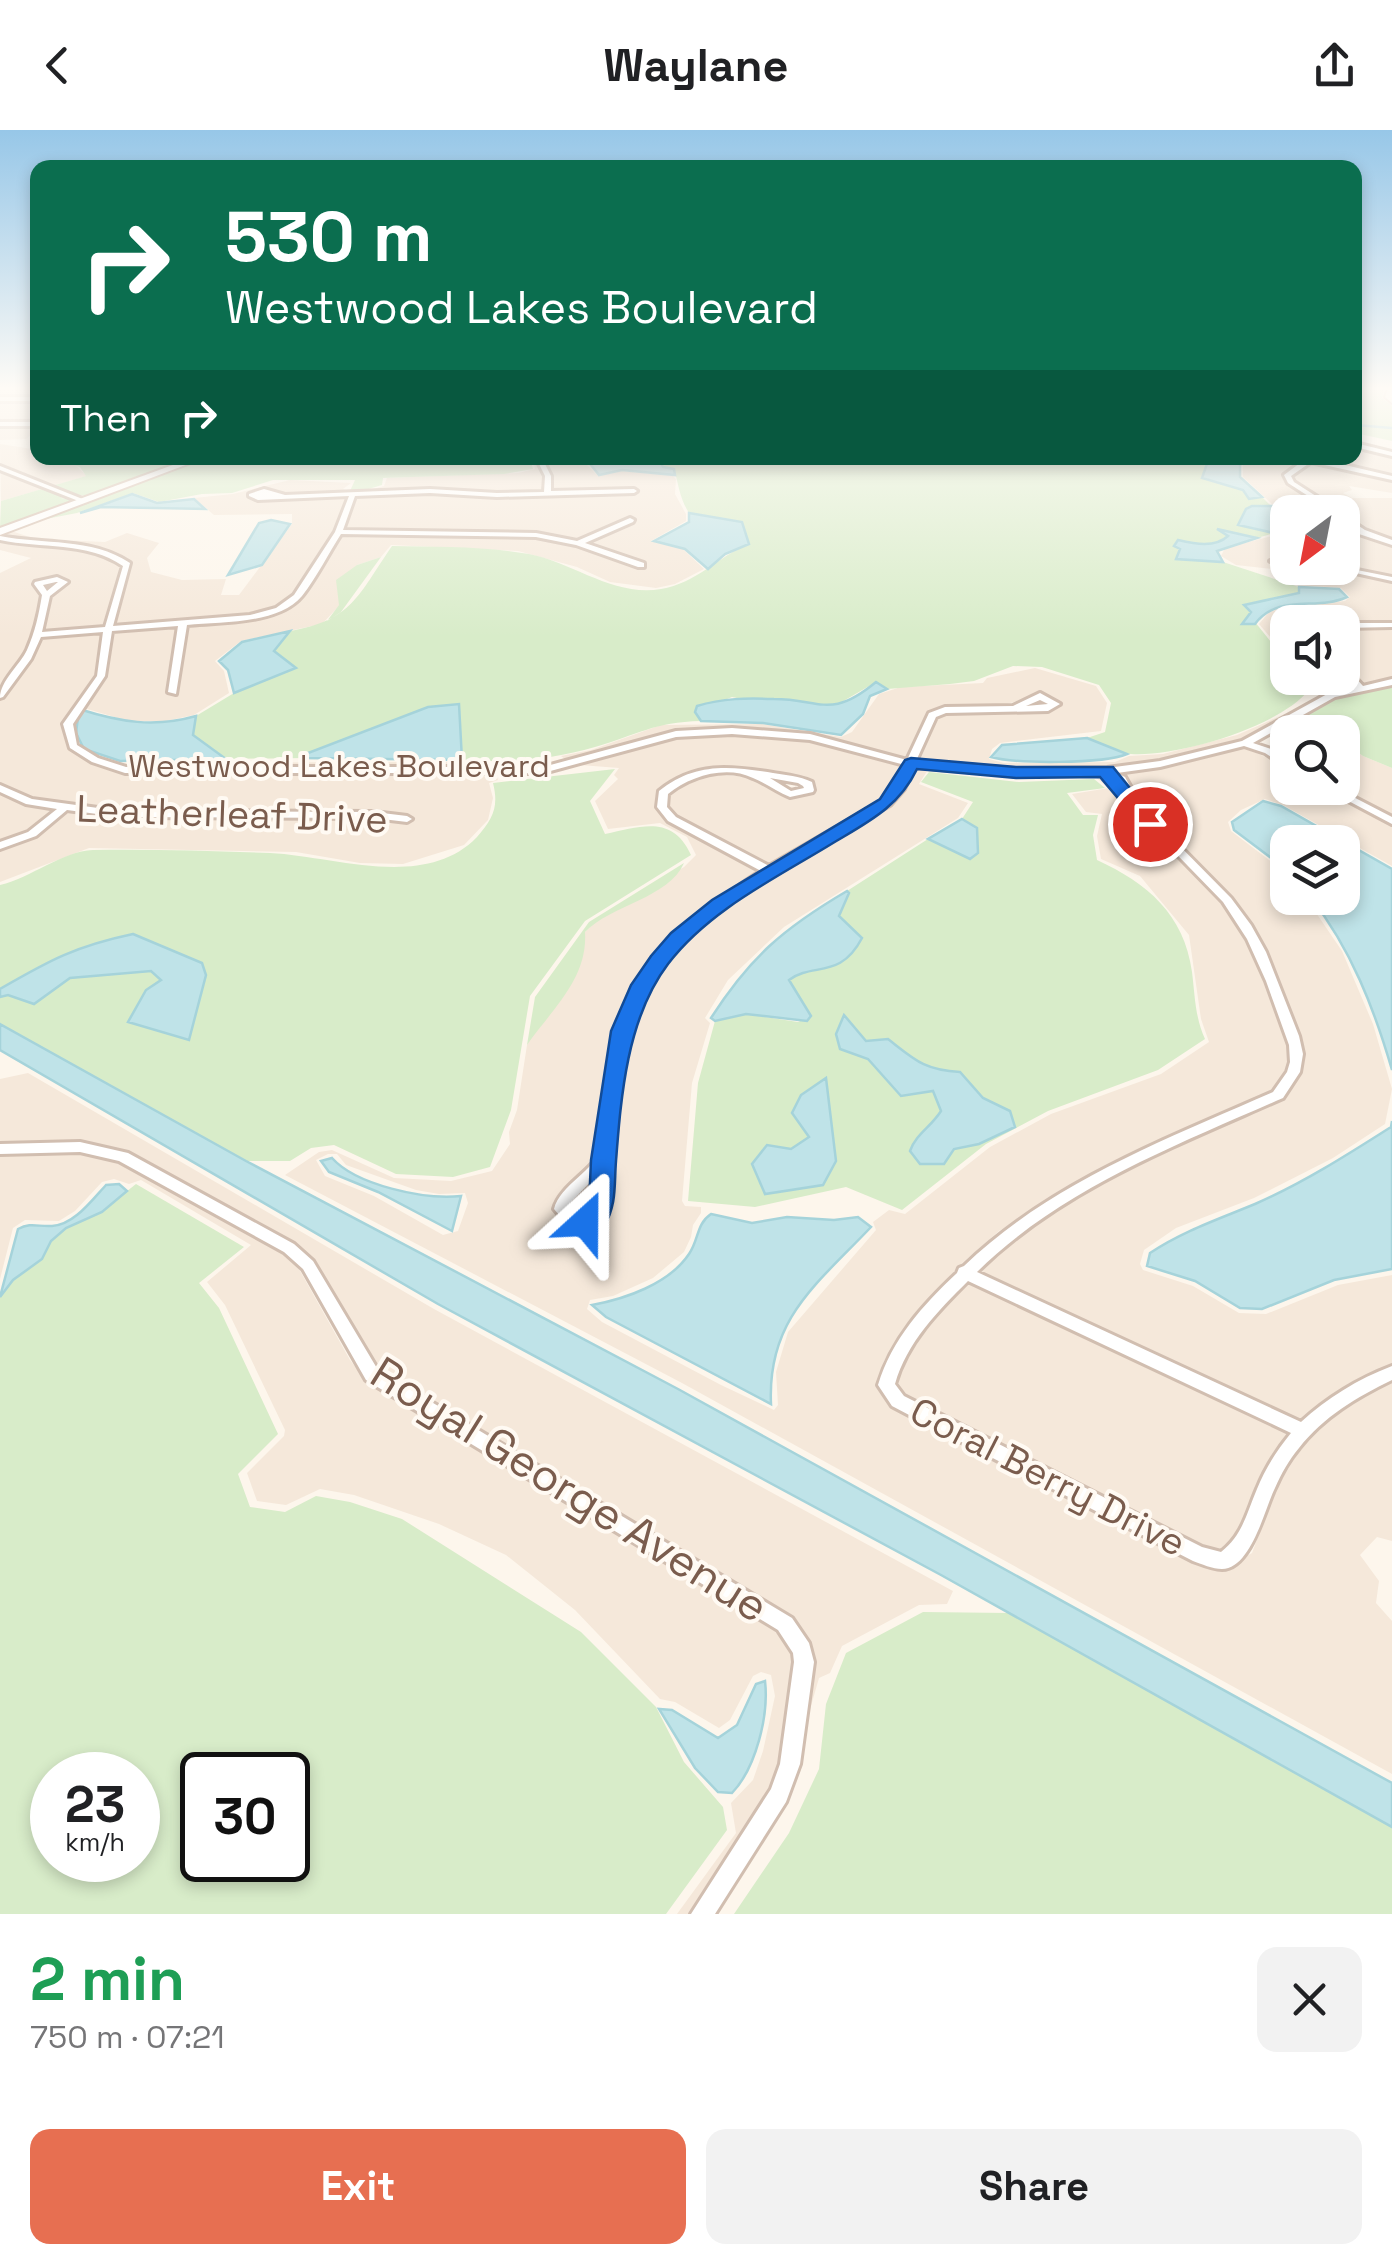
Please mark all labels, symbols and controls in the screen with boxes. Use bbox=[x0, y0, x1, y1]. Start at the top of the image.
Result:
text: Waylane bbox=[604, 37, 788, 94]
icon: back bbox=[30, 38, 85, 93]
icon: share bbox=[1307, 38, 1362, 93]
text: 530 m bbox=[225, 192, 432, 281]
icon: right bbox=[60, 200, 190, 330]
text: Westwood Lakes Boulevard bbox=[225, 279, 818, 336]
icon: right bbox=[171, 390, 226, 445]
text: Then bbox=[60, 394, 151, 442]
north arrow bbox=[1270, 495, 1360, 585]
map controls bbox=[1270, 495, 1360, 915]
button: sound bbox=[1270, 605, 1360, 695]
button: search bbox=[1270, 715, 1360, 805]
street label: Westwood Lakes Boulevard bbox=[128, 746, 550, 786]
pin bbox=[1108, 782, 1193, 867]
street label: Leatherleaf Drive bbox=[76, 785, 388, 843]
icon: arrive bbox=[1123, 797, 1178, 852]
button: layers bbox=[1270, 825, 1360, 915]
position arrow bbox=[533, 1170, 637, 1274]
street label: Royal George Avenue bbox=[360, 1344, 779, 1635]
street label: Coral Berry Drive bbox=[902, 1387, 1194, 1567]
speed limit sign: 30 bbox=[180, 1752, 310, 1882]
text: 23 bbox=[65, 1773, 125, 1837]
text: km/h bbox=[65, 1826, 125, 1858]
text: 2 min bbox=[30, 1941, 185, 2018]
button: close bbox=[1257, 1947, 1362, 2052]
text: 750 m · 07:21 bbox=[30, 2017, 225, 2057]
button: Exit bbox=[30, 2129, 686, 2244]
button: Share bbox=[706, 2129, 1362, 2244]

